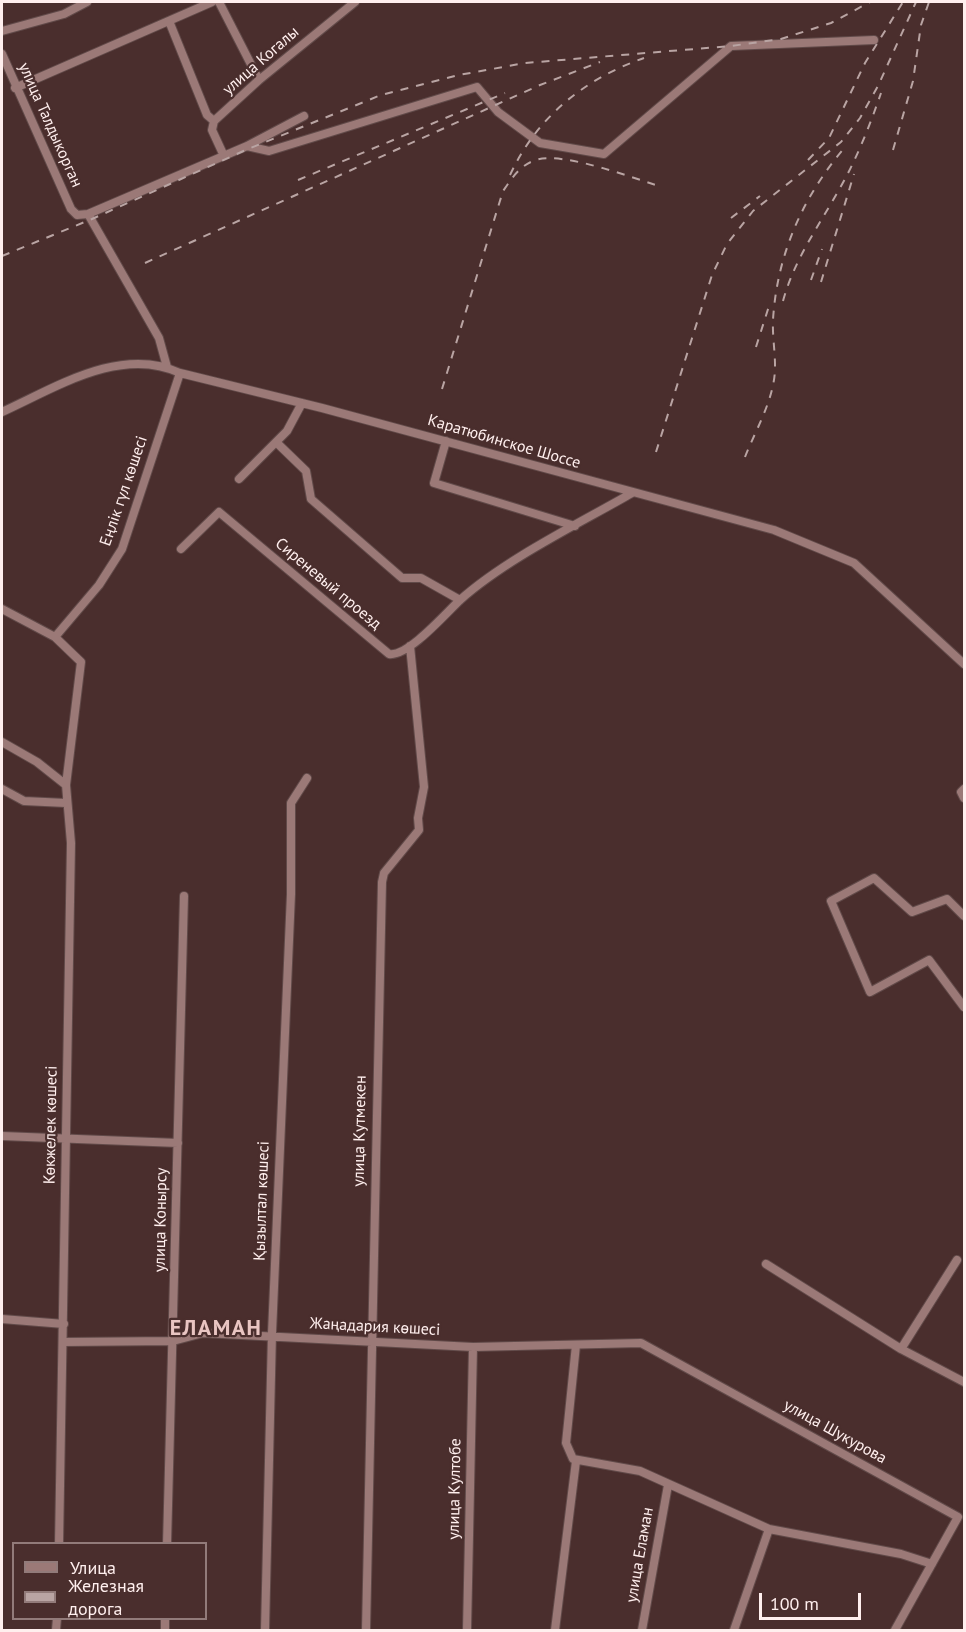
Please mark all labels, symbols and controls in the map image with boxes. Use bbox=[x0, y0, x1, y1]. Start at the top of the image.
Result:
street label: улица Когалы bbox=[219, 23, 303, 99]
street label: улица Талдыкорган bbox=[14, 60, 86, 190]
street label: Каратюбинское Шоссе bbox=[425, 411, 583, 473]
street label: Еңлік гүл көшесі bbox=[96, 433, 152, 549]
street label: Сиреневый проезд bbox=[271, 534, 385, 634]
street label: Көкжелек көшесі bbox=[40, 1066, 62, 1184]
street label: улица Кутмекен bbox=[349, 1075, 371, 1187]
street label: Қызылтал көшесі bbox=[250, 1141, 274, 1261]
street label: улица Конырсу bbox=[150, 1168, 172, 1272]
street label: Жаңадария көшесі bbox=[309, 1314, 441, 1340]
district label: ЕЛАМАН bbox=[170, 1316, 262, 1342]
street label: улица Шукурова bbox=[780, 1396, 890, 1468]
street label: улица Култобе bbox=[445, 1438, 465, 1540]
street label: улица Еламан bbox=[622, 1506, 658, 1604]
legend bbox=[12, 1542, 207, 1620]
text: Улица bbox=[70, 1556, 116, 1579]
text: Железная дорога bbox=[68, 1574, 144, 1620]
scale bar bbox=[762, 1581, 864, 1619]
text: 100 m bbox=[770, 1592, 819, 1615]

